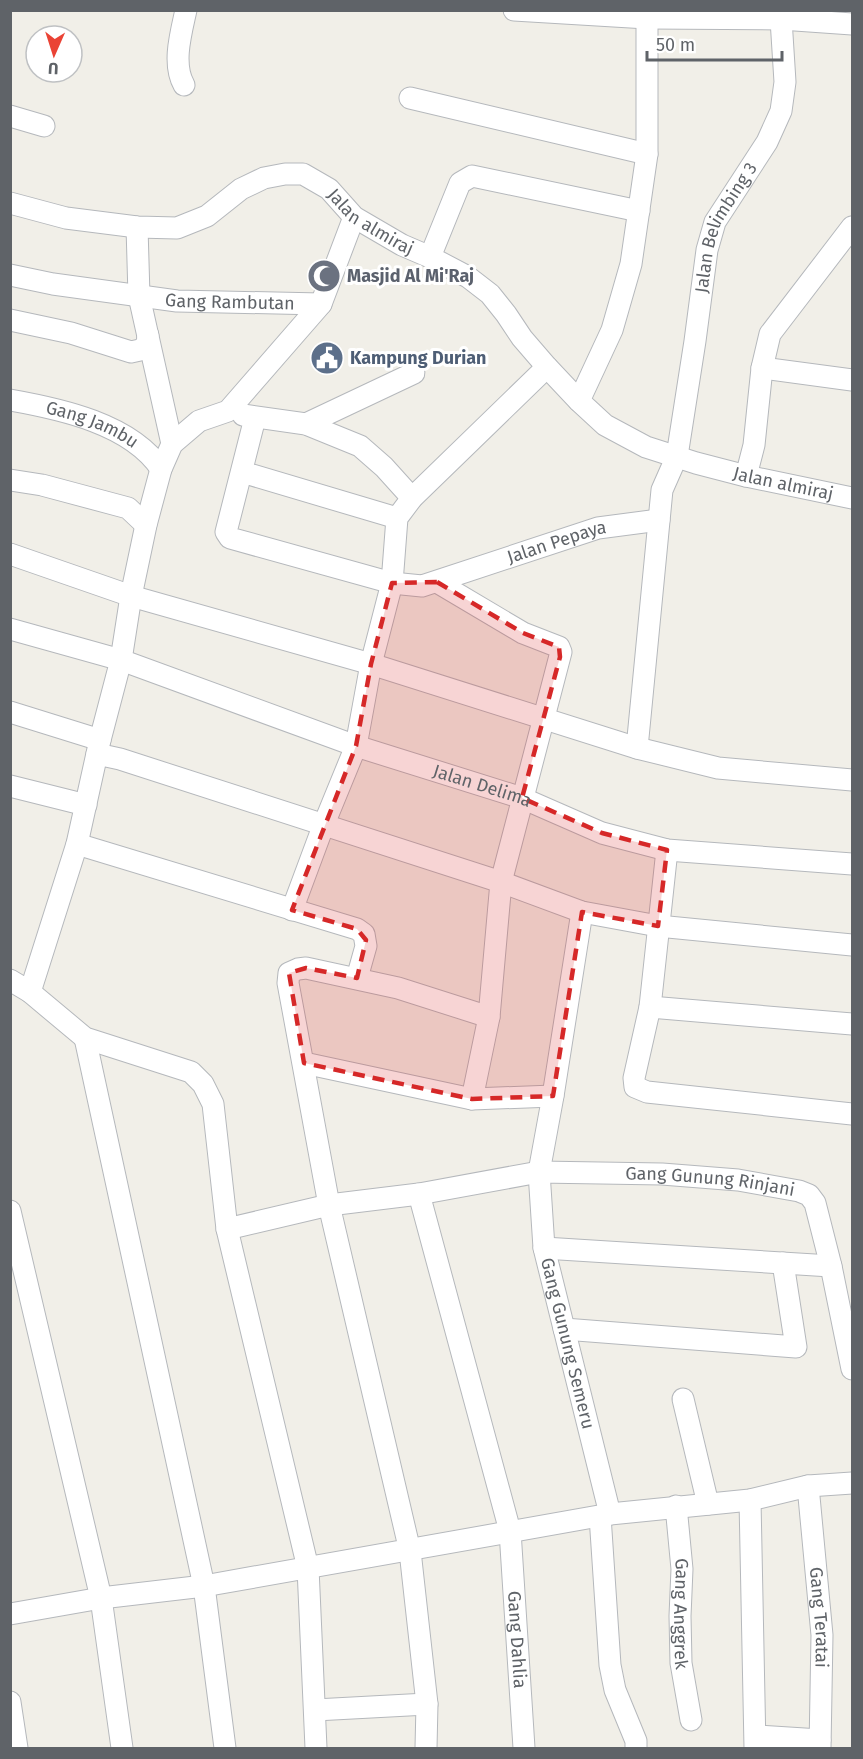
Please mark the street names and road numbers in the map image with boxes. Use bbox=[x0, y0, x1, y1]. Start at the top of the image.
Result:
street label: Jalan Belimbing 3 bbox=[690, 158, 762, 294]
street label: Jalan almiraj bbox=[323, 184, 417, 260]
street label: Gang Rambutan bbox=[164, 288, 295, 314]
street label: Gang Jambu bbox=[44, 396, 143, 453]
street label: Jalan almiraj bbox=[731, 462, 835, 505]
street label: Jalan Pepaya bbox=[504, 516, 608, 568]
street label: Jalan Delima bbox=[430, 760, 535, 812]
street label: Gang Gunung Rinjani bbox=[625, 1162, 797, 1201]
street label: Gang Gunung Semeru bbox=[536, 1255, 600, 1431]
street label: Gang Anggrek bbox=[669, 1557, 693, 1672]
street label: Gang Teratai bbox=[805, 1566, 833, 1668]
street label: Gang Dahlia bbox=[503, 1590, 531, 1689]

